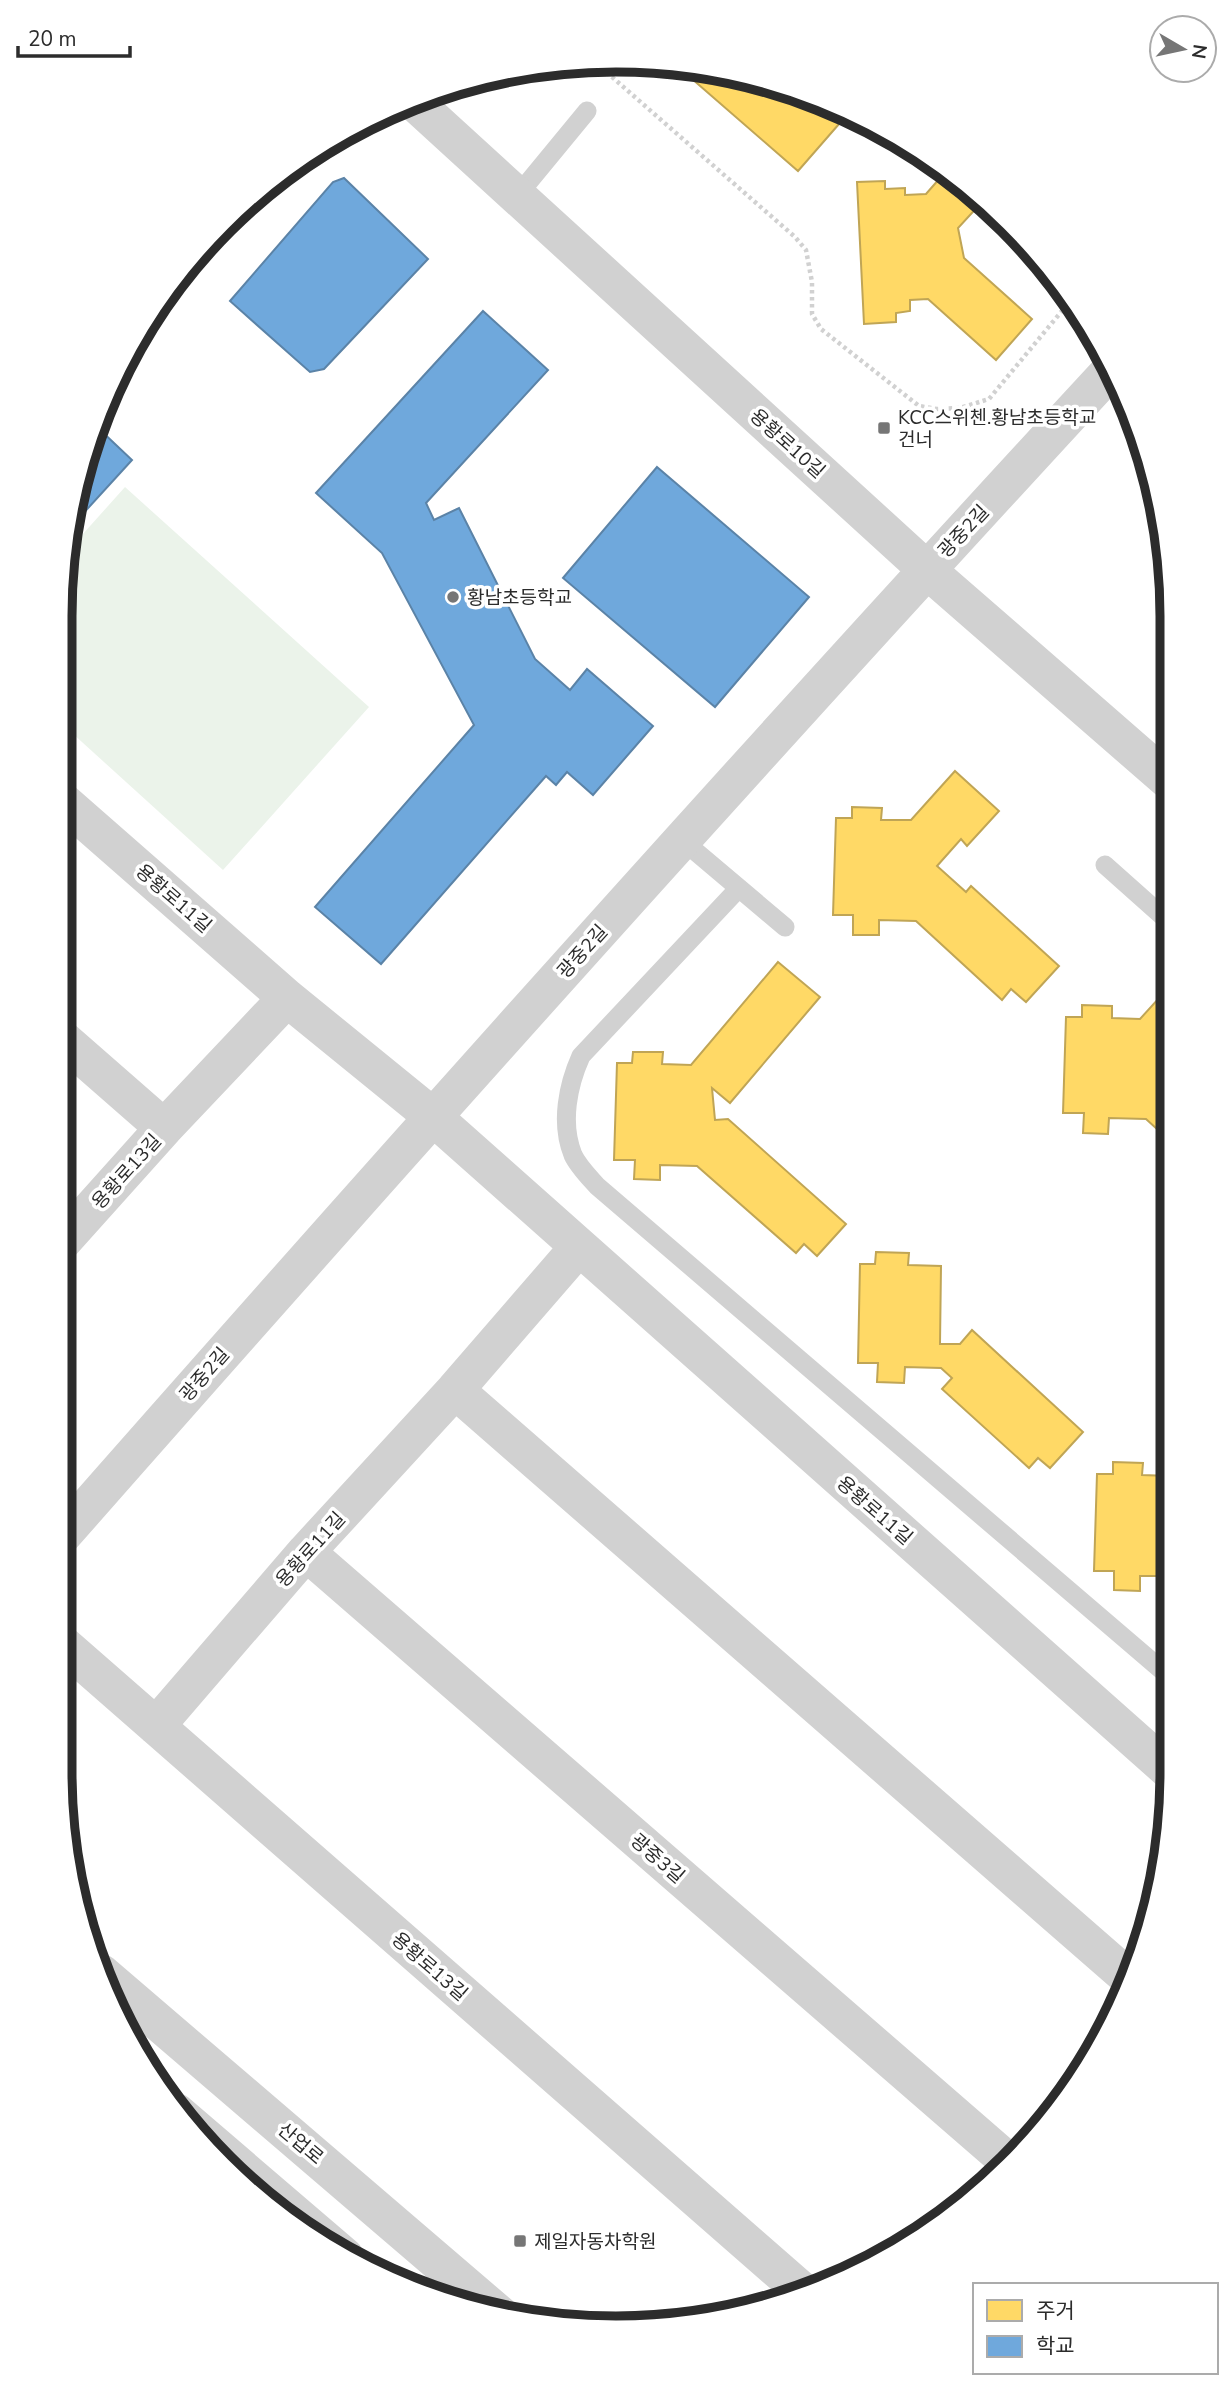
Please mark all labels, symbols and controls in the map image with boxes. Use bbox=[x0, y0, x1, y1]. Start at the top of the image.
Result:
scale bar bbox=[18, 14, 130, 58]
north arrow bbox=[1148, 14, 1218, 84]
text: 20 m bbox=[28, 25, 77, 53]
text: N bbox=[1185, 42, 1213, 61]
street label: 용황로10길 bbox=[744, 403, 830, 484]
place label: KCC스위첸.황남초등학교 건너 bbox=[898, 405, 1096, 453]
marker: KCC스위첸.황남초등학교 건너 bbox=[876, 420, 892, 436]
street label: 광중2길 bbox=[932, 499, 995, 564]
place label: 황남초등학교 bbox=[467, 585, 572, 611]
marker: 황남초등학교 bbox=[445, 589, 461, 605]
street label: 용황로11길 bbox=[130, 859, 217, 939]
street label: 광중2길 bbox=[552, 919, 614, 984]
street label: 용황로13길 bbox=[86, 1129, 167, 1215]
street label: 광중2길 bbox=[174, 1342, 236, 1407]
street label: 용황로11길 bbox=[831, 1471, 918, 1551]
street label: 용황로11길 bbox=[270, 1507, 351, 1593]
street label: 광중3길 bbox=[625, 1828, 690, 1890]
street label: 용황로13길 bbox=[386, 1927, 473, 2007]
street label: 산업로 bbox=[272, 2117, 329, 2171]
place label: 제일자동차학원 bbox=[534, 2229, 656, 2255]
marker: 제일자동차학원 bbox=[512, 2233, 528, 2249]
legend bbox=[973, 2283, 1218, 2374]
text: 주거 bbox=[1036, 2297, 1075, 2325]
text: 학교 bbox=[1036, 2332, 1075, 2360]

